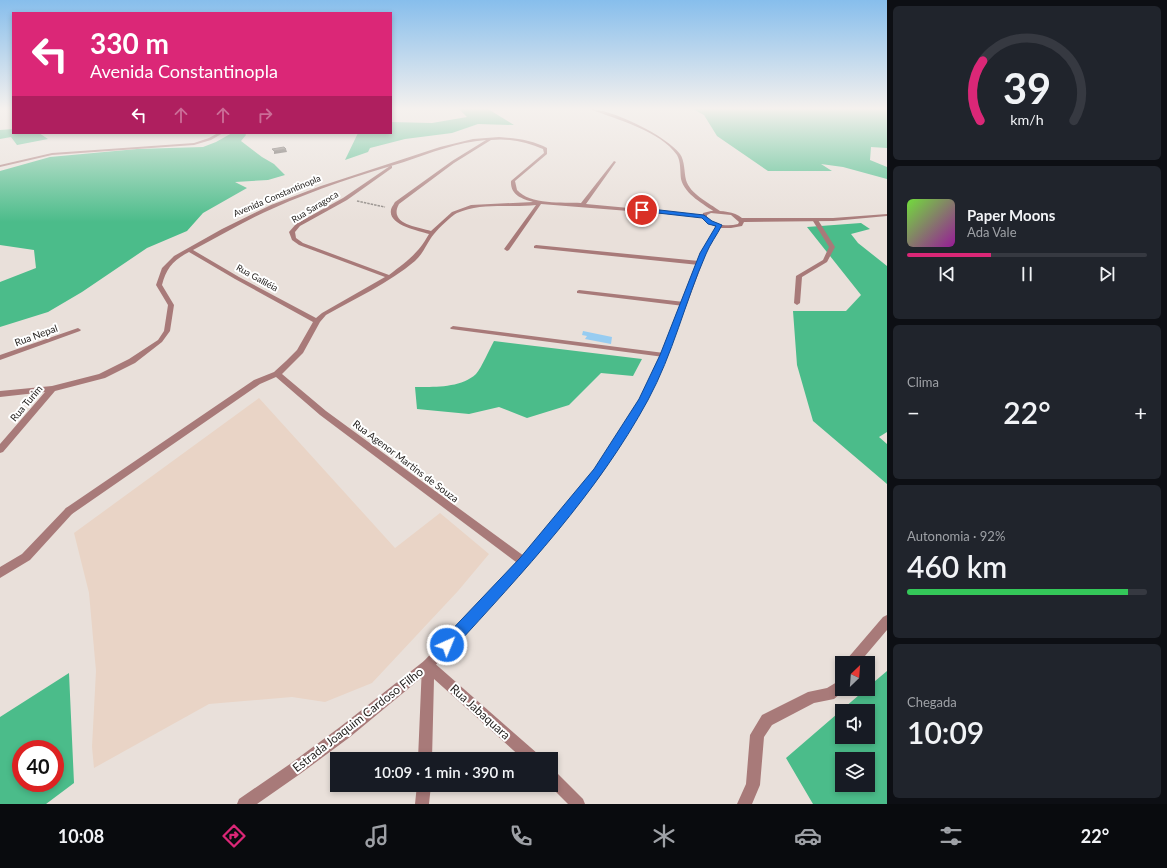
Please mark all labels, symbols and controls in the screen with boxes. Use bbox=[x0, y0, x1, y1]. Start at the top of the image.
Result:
text: 330 m bbox=[90, 26, 169, 60]
icon: left bbox=[24, 28, 76, 80]
text: Avenida Constantinopla bbox=[90, 60, 278, 82]
text: 39 bbox=[1003, 63, 1051, 113]
icon: left bbox=[128, 104, 150, 126]
icon: ahead bbox=[170, 104, 192, 126]
icon: ahead bbox=[212, 104, 234, 126]
icon: right bbox=[254, 104, 276, 126]
text: km/h bbox=[1010, 110, 1044, 127]
street label: Avenida Constantinopla bbox=[231, 172, 322, 219]
street label: Rua Saragoca bbox=[289, 188, 340, 225]
pin bbox=[625, 193, 659, 227]
icon: arrive bbox=[631, 199, 653, 221]
text: Paper Moons bbox=[967, 206, 1055, 224]
text: Ada Vale bbox=[967, 224, 1017, 240]
street label: Rua Galiléia bbox=[234, 262, 280, 294]
icon: previous bbox=[936, 263, 958, 285]
icon: pause bbox=[1016, 263, 1038, 285]
icon: next bbox=[1096, 263, 1118, 285]
street label: Rua Nepal bbox=[13, 322, 59, 348]
text: Clima bbox=[907, 374, 939, 390]
street label: Rua Turim bbox=[7, 382, 45, 424]
text: 22° bbox=[1003, 394, 1051, 430]
text: − bbox=[907, 399, 920, 426]
text: + bbox=[1134, 399, 1147, 426]
street label: Rua Agenor Martins de Souza bbox=[351, 417, 461, 505]
text: Autonomia · 92% bbox=[907, 528, 1005, 544]
text: 460 km bbox=[907, 548, 1007, 584]
position arrow bbox=[426, 624, 468, 666]
north arrow bbox=[835, 656, 875, 696]
map controls bbox=[835, 656, 875, 792]
street label: Estrada Joaquim Cardoso Filho bbox=[289, 664, 426, 775]
street label: Rua Jabaquara bbox=[447, 681, 514, 743]
text: Chegada bbox=[907, 694, 957, 710]
button: sound bbox=[835, 704, 875, 744]
text: 10:09 bbox=[907, 714, 984, 750]
speed limit sign: 40 bbox=[12, 740, 64, 792]
button: layers bbox=[835, 752, 875, 792]
text: 10:09 · 1 min · 390 m bbox=[374, 763, 514, 781]
icon: directions bbox=[220, 822, 248, 850]
icon: music bbox=[363, 822, 391, 850]
icon: phone bbox=[507, 822, 535, 850]
icon: climate bbox=[650, 822, 678, 850]
icon: car bbox=[794, 822, 822, 850]
icon: filters bbox=[937, 822, 965, 850]
text: 10:08 bbox=[58, 825, 104, 847]
text: 22° bbox=[1081, 825, 1109, 847]

